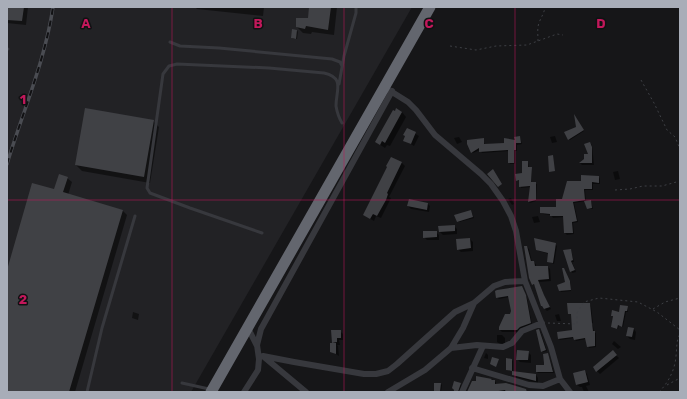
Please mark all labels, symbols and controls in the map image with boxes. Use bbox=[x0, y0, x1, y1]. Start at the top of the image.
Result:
text: A bbox=[81, 16, 91, 31]
text: B bbox=[253, 16, 263, 31]
text: C bbox=[424, 16, 434, 31]
text: D bbox=[596, 16, 606, 31]
text: 1 bbox=[20, 92, 26, 107]
text: 2 bbox=[19, 292, 27, 307]

